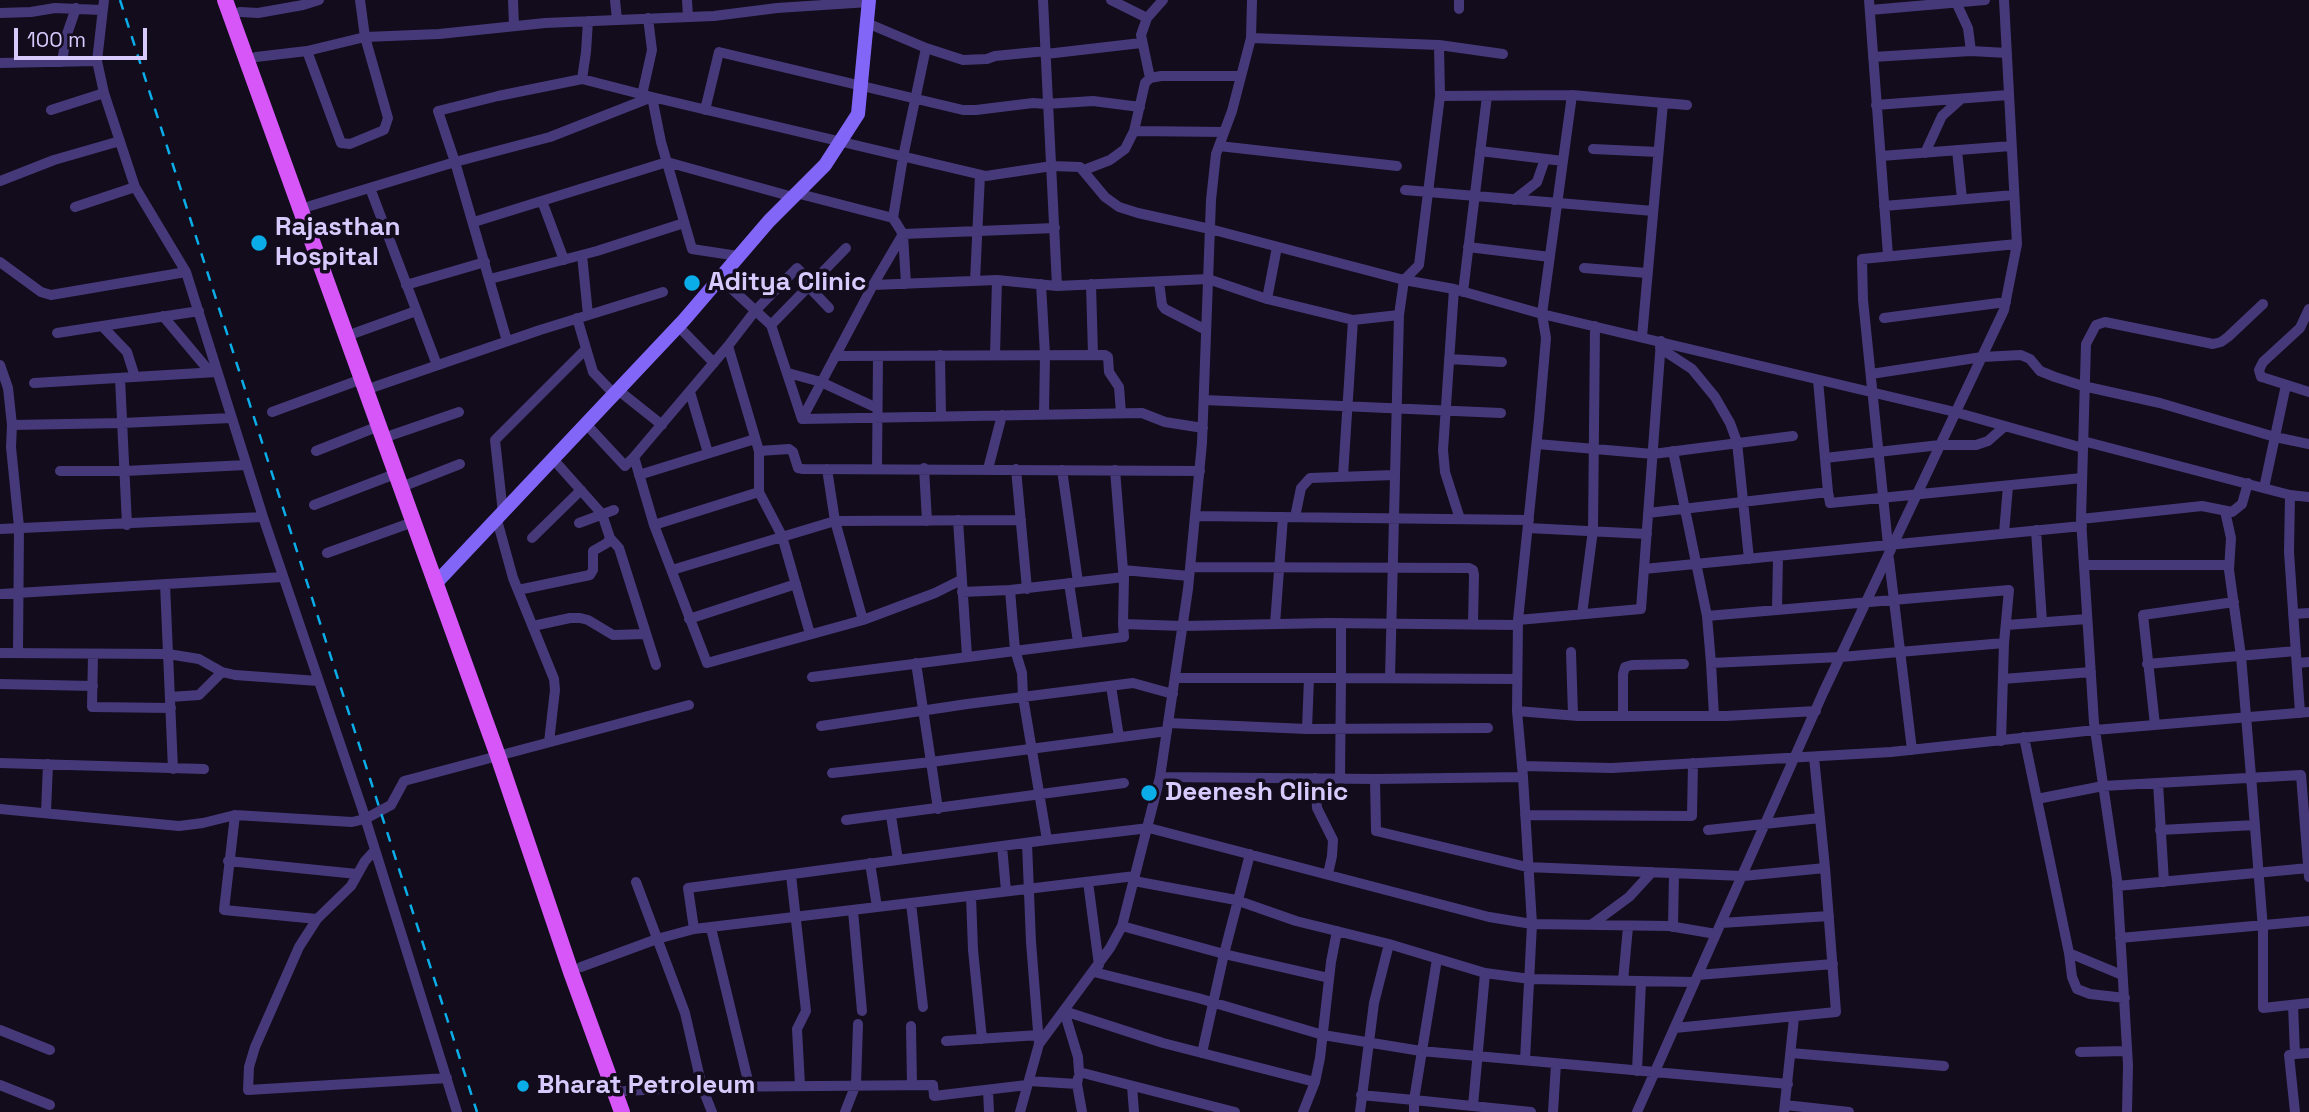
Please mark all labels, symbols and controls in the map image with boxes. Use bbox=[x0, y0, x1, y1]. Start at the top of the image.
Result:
scale bar bbox=[18, 14, 150, 58]
text: 100 m bbox=[27, 26, 86, 53]
place label: Rajasthan Hospital bbox=[275, 212, 401, 274]
marker: Rajasthan Hospital bbox=[249, 233, 269, 253]
place label: Aditya Clinic bbox=[708, 267, 866, 299]
marker: Aditya Clinic bbox=[682, 273, 702, 293]
place label: Deenesh Clinic bbox=[1165, 777, 1348, 809]
marker: Deenesh Clinic bbox=[1139, 783, 1159, 803]
place label: Bharat Petroleum bbox=[537, 1070, 756, 1102]
marker: Bharat Petroleum bbox=[515, 1078, 531, 1094]

